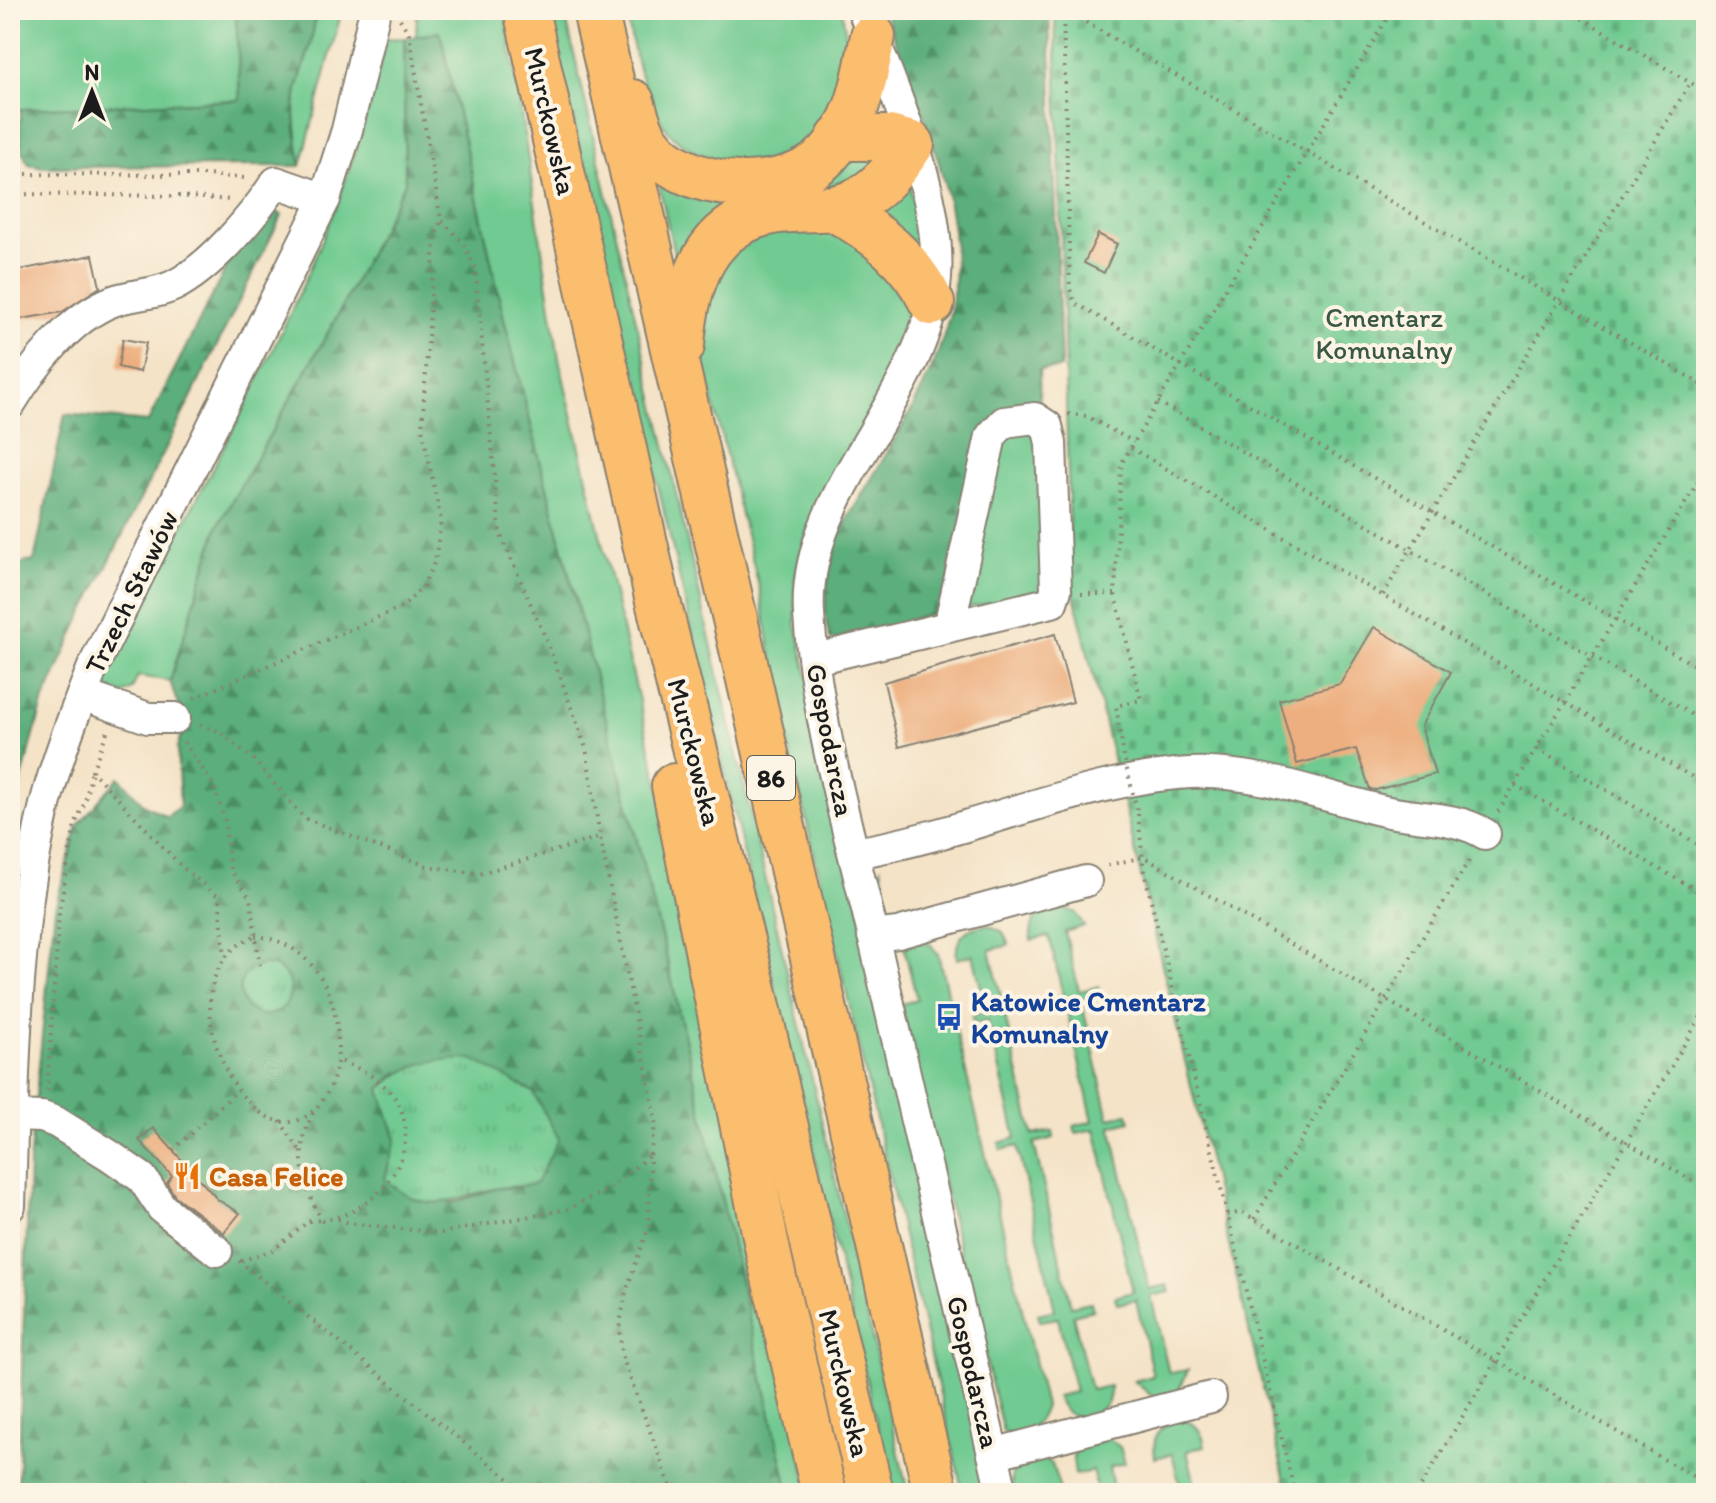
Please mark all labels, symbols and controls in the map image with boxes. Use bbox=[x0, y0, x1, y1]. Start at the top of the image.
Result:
street label: Murckowska bbox=[517, 44, 585, 199]
north arrow bbox=[52, 52, 132, 132]
text: N bbox=[85, 59, 99, 86]
park label: Cmentarz Komunalny bbox=[1315, 300, 1453, 366]
street label: Trzech Stawów bbox=[77, 505, 185, 679]
street label: Gospodarcza bbox=[799, 661, 863, 820]
street label: Murckowska bbox=[660, 675, 730, 830]
road number: 86 bbox=[747, 756, 795, 800]
place label: Katowice Cmentarz Komunalny bbox=[971, 984, 1206, 1050]
bus stop icon: Katowice Cmentarz Komunalny bbox=[934, 1002, 964, 1032]
place label: Casa Felice bbox=[209, 1159, 344, 1193]
restaurant icon: Casa Felice bbox=[172, 1161, 202, 1191]
street label: Gospodarcza bbox=[940, 1292, 1008, 1452]
street label: Murckowska bbox=[811, 1306, 879, 1461]

